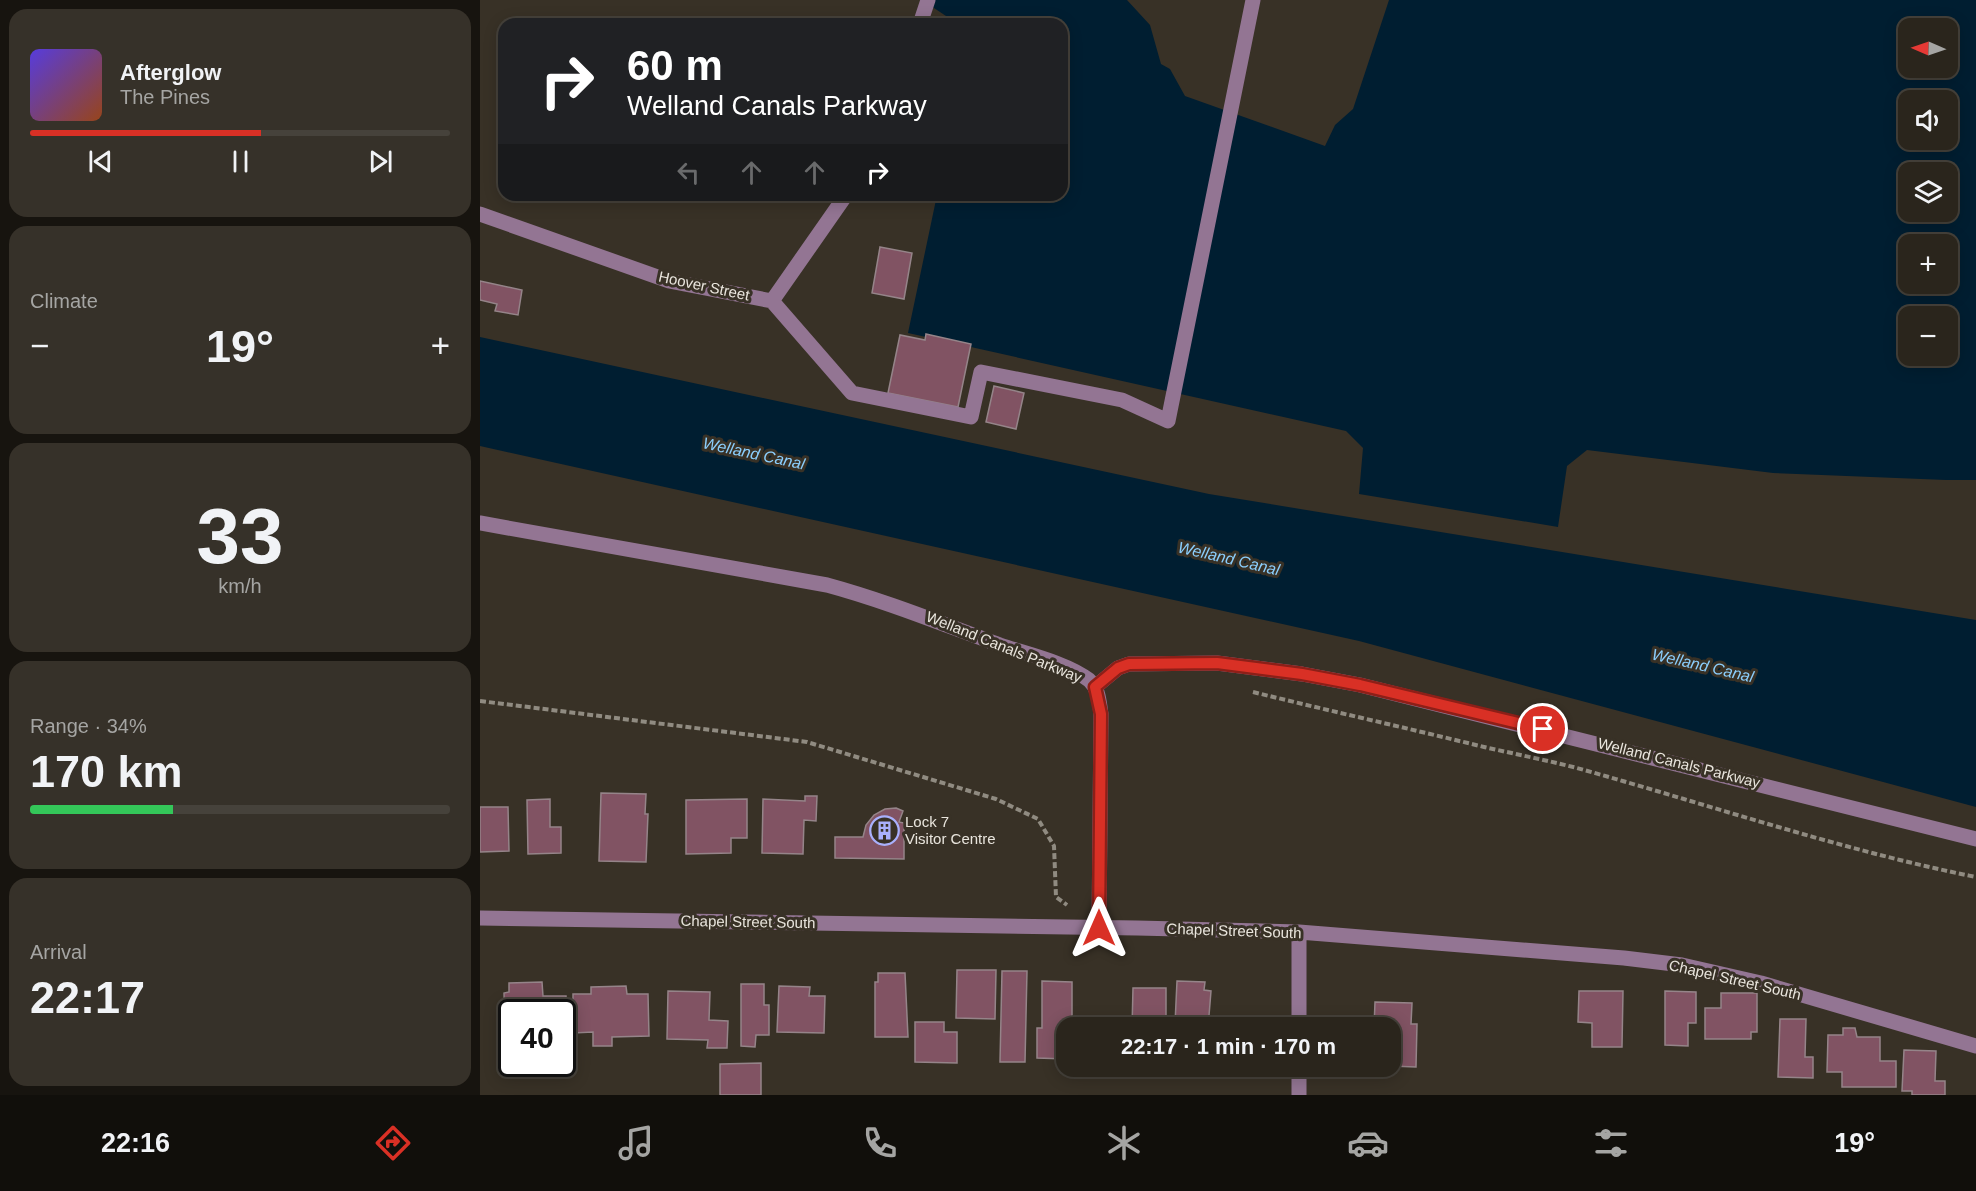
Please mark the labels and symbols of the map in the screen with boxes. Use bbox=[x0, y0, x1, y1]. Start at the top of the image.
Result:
north arrow bbox=[1898, 18, 1958, 78]
street label: Hoover Street bbox=[657, 268, 752, 304]
water label: Welland Canal bbox=[701, 434, 807, 473]
water label: Welland Canal bbox=[1176, 539, 1282, 579]
street label: Welland Canals Parkway bbox=[924, 607, 1085, 686]
water label: Welland Canal bbox=[1650, 646, 1756, 686]
pin bbox=[1517, 703, 1568, 754]
street label: Welland Canals Parkway bbox=[1596, 734, 1762, 791]
place label: Lock 7 Visitor Centre bbox=[905, 813, 996, 847]
building icon: Lock 7 Visitor Centre bbox=[868, 815, 900, 847]
position arrow bbox=[1067, 896, 1131, 960]
street label: Chapel Street South bbox=[680, 912, 816, 931]
street label: Chapel Street South bbox=[1166, 920, 1302, 941]
street label: Chapel Street South bbox=[1667, 956, 1803, 1003]
speed limit sign: 40 bbox=[498, 999, 576, 1077]

